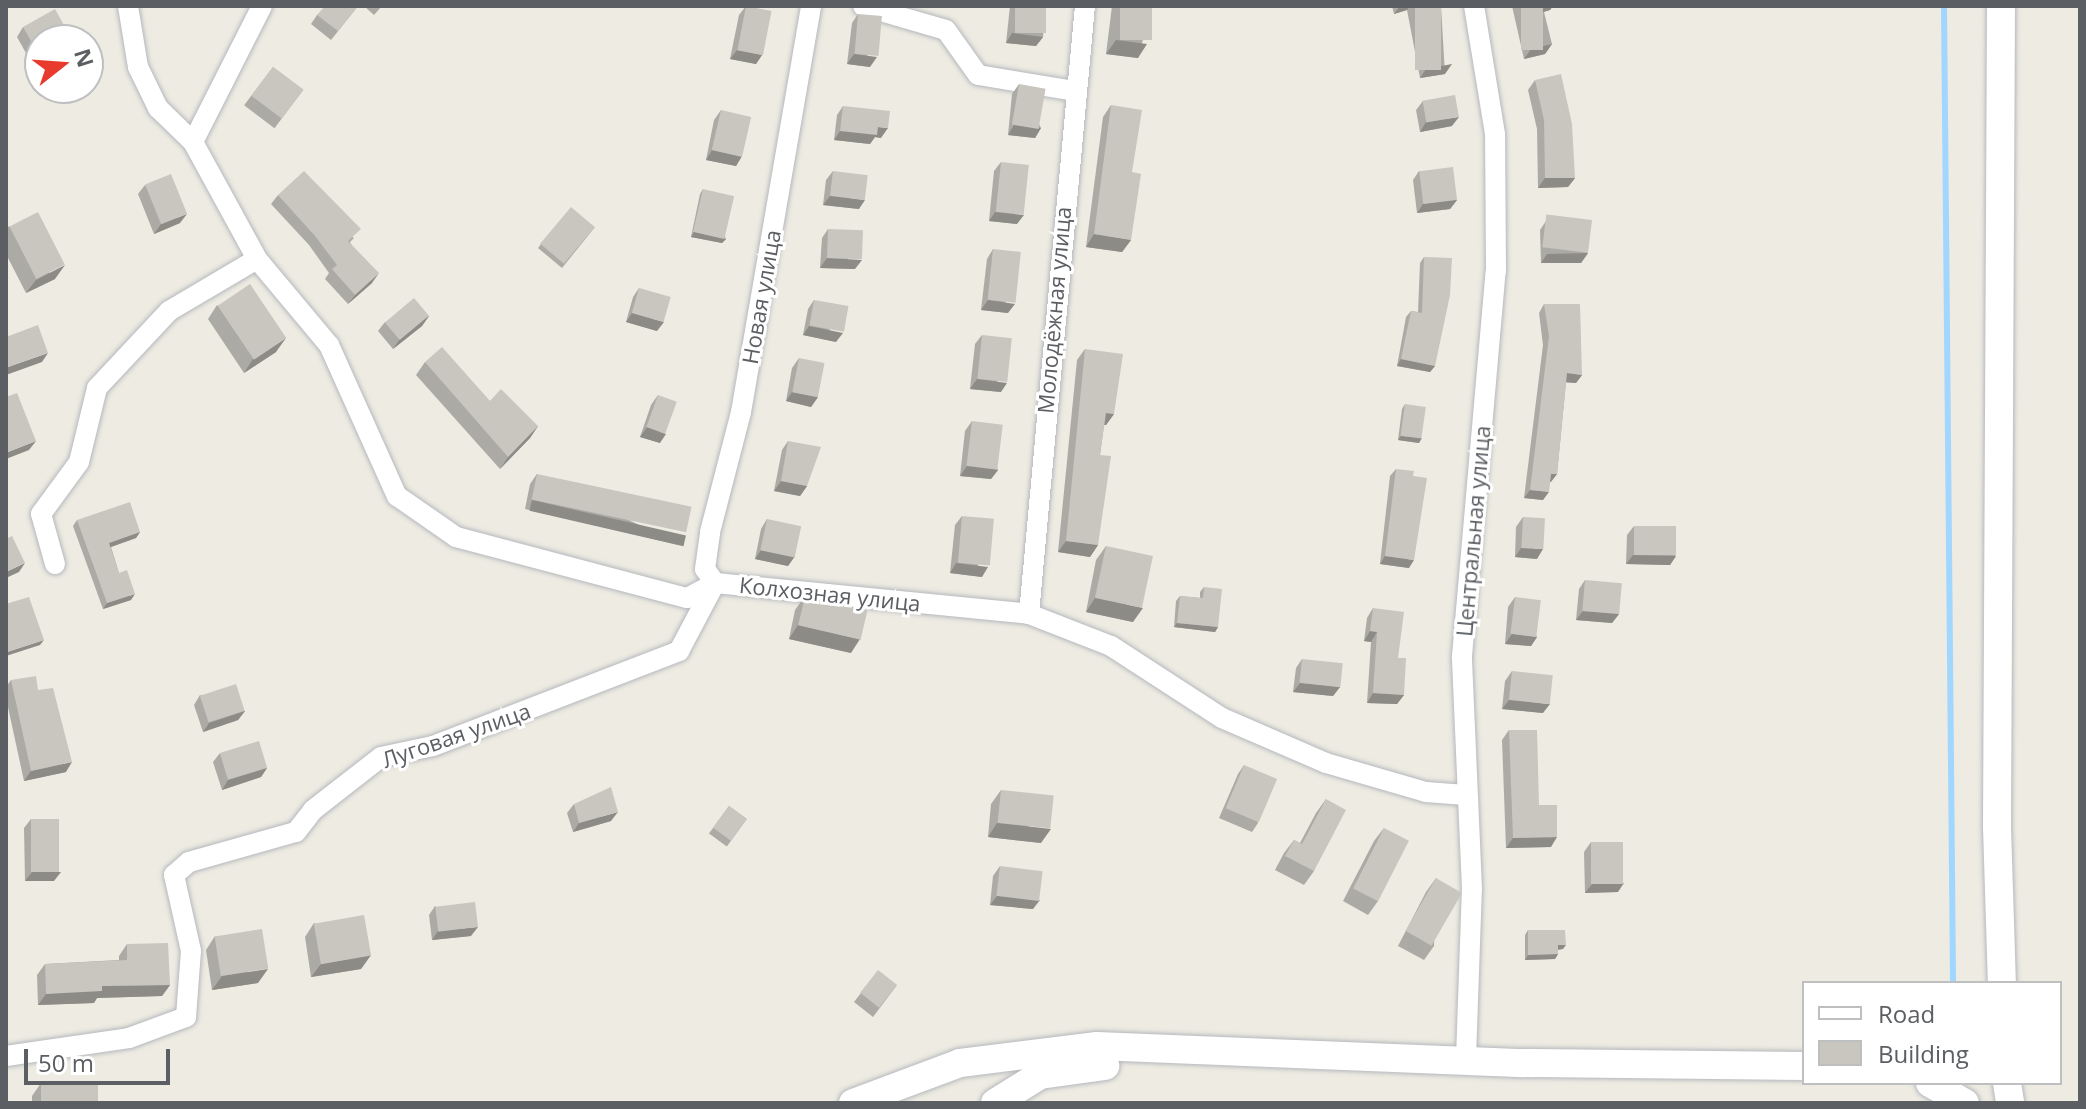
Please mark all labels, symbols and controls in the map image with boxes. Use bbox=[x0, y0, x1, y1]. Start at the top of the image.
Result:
north arrow bbox=[24, 24, 104, 104]
text: N bbox=[68, 45, 102, 71]
street label: Молодёжная улица bbox=[1032, 205, 1076, 415]
street label: Новая улица bbox=[736, 228, 786, 366]
street label: Центральная улица bbox=[1451, 424, 1495, 638]
street label: Колхозная улица bbox=[738, 571, 922, 617]
street label: Луговая улица bbox=[378, 697, 534, 773]
legend bbox=[1802, 981, 2062, 1085]
text: Road bbox=[1878, 997, 1935, 1030]
scale bar bbox=[28, 1033, 174, 1083]
text: Building bbox=[1878, 1037, 1969, 1070]
text: 50 m bbox=[38, 1046, 94, 1079]

